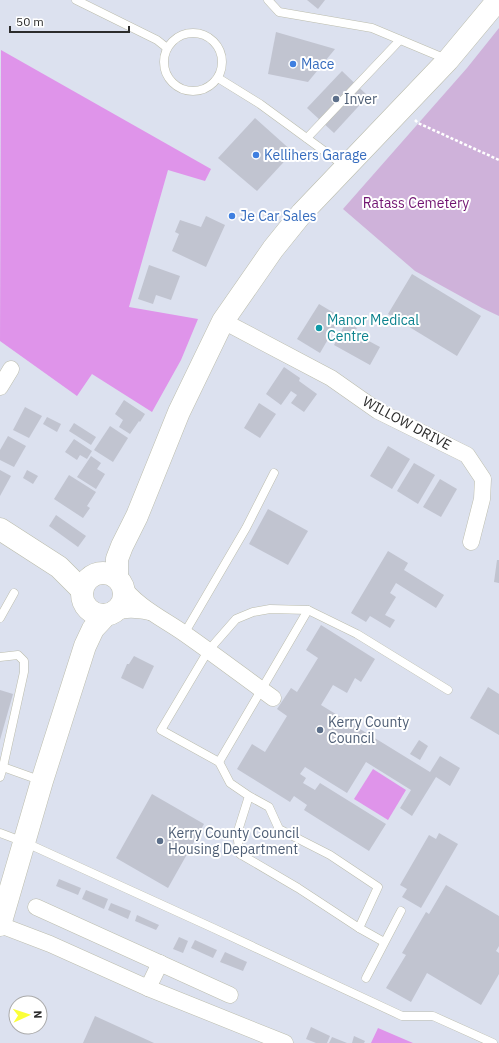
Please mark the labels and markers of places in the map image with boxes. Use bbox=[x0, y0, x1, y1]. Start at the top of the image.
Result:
place label: Mace bbox=[301, 55, 335, 73]
marker: Mace bbox=[288, 59, 298, 69]
place label: Inver bbox=[344, 90, 377, 108]
marker: Inver bbox=[331, 94, 341, 104]
place label: Kellihers Garage bbox=[264, 146, 367, 164]
marker: Kellihers Garage bbox=[251, 150, 261, 160]
place label: Je Car Sales bbox=[240, 207, 317, 225]
marker: Je Car Sales bbox=[227, 211, 237, 221]
place label: Manor Medical Centre bbox=[327, 311, 419, 345]
marker: Manor Medical Centre bbox=[314, 323, 324, 333]
place label: Kerry County Council bbox=[328, 713, 409, 747]
marker: Kerry County Council bbox=[315, 725, 325, 735]
place label: Kerry County Council Housing Department bbox=[168, 824, 300, 858]
marker: Kerry County Council Housing Department bbox=[155, 836, 165, 846]

